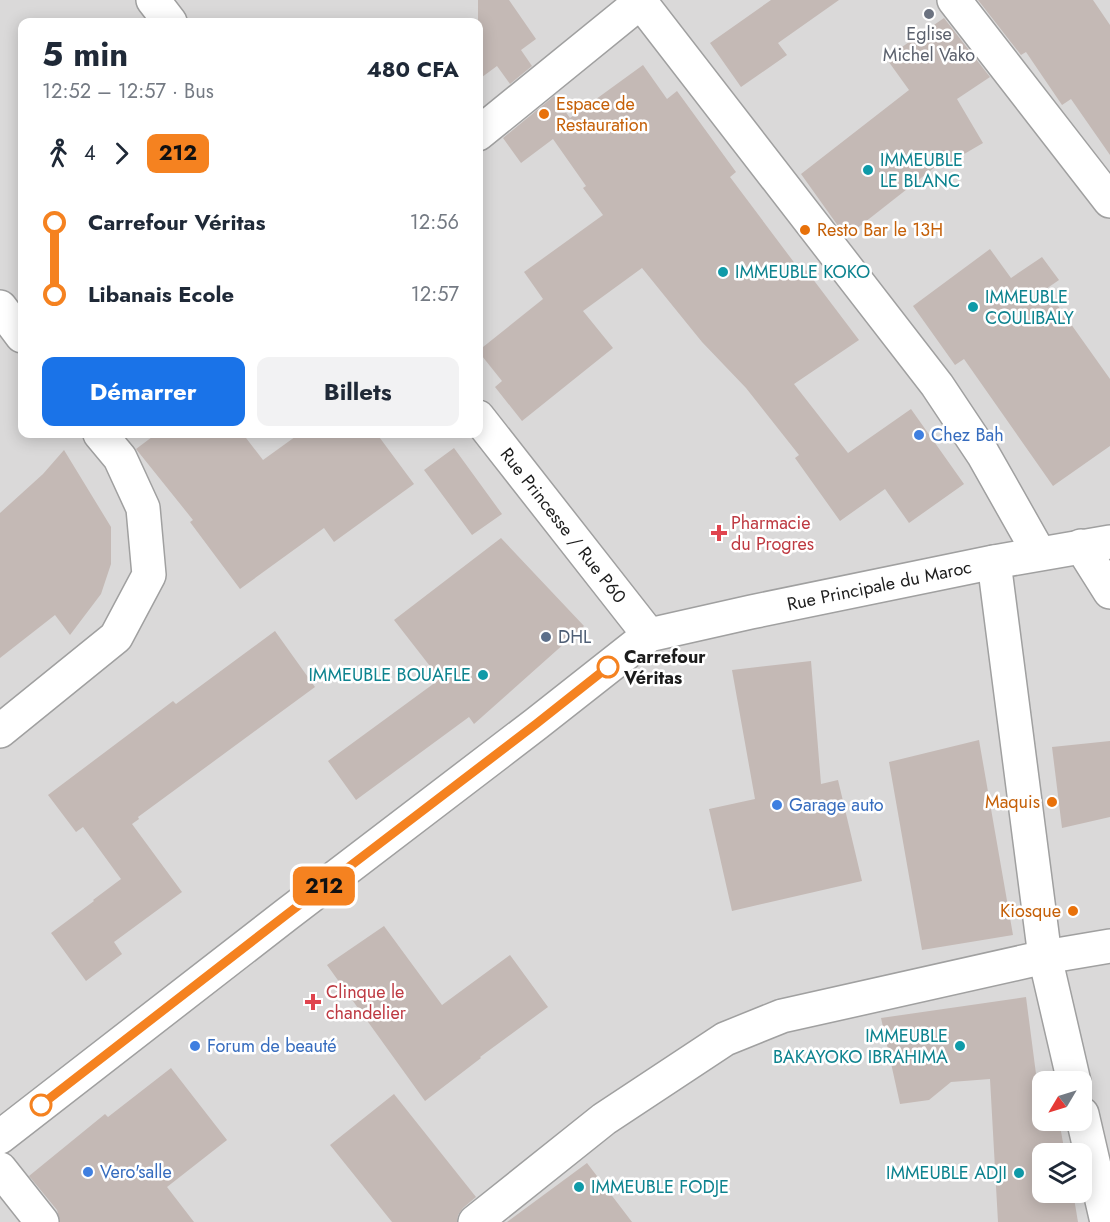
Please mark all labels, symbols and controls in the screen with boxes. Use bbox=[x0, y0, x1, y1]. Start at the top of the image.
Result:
marker: Eglise Michel Vako bbox=[922, 7, 936, 21]
place label: Eglise Michel Vako bbox=[883, 21, 975, 68]
text: 5 min bbox=[42, 31, 128, 78]
text: 480 CFA bbox=[366, 53, 459, 85]
text: 12:52 – 12:57 · Bus bbox=[42, 77, 214, 106]
place label: Espace de Restauration bbox=[556, 91, 648, 138]
marker: Espace de Restauration bbox=[537, 107, 551, 121]
icon: walk bbox=[42, 137, 75, 170]
icon: forward bbox=[105, 137, 138, 170]
text: 212 bbox=[159, 138, 197, 168]
text: 4 bbox=[84, 139, 96, 168]
place label: IMMEUBLE LE BLANC bbox=[880, 147, 963, 194]
marker: IMMEUBLE LE BLANC bbox=[861, 163, 875, 177]
text: Carrefour Véritas bbox=[88, 206, 266, 238]
text: 12:56 bbox=[410, 208, 459, 237]
place label: Resto Bar le 13H bbox=[817, 217, 943, 243]
marker: Resto Bar le 13H bbox=[798, 223, 812, 237]
place label: IMMEUBLE KOKO bbox=[735, 259, 870, 285]
marker: IMMEUBLE KOKO bbox=[716, 265, 730, 279]
text: Libanais Ecole bbox=[88, 278, 234, 310]
text: 12:57 bbox=[411, 280, 459, 309]
place label: IMMEUBLE COULIBALY bbox=[985, 284, 1075, 331]
marker: IMMEUBLE COULIBALY bbox=[966, 300, 980, 314]
button: Démarrer bbox=[42, 357, 245, 426]
button: Billets bbox=[257, 357, 459, 426]
place label: Chez Bah bbox=[931, 422, 1004, 448]
marker: Chez Bah bbox=[912, 428, 926, 442]
street label: Rue Princesse / Rue P60 bbox=[494, 442, 633, 609]
place label: Pharmacie du Progres bbox=[731, 510, 814, 557]
marker: Pharmacie du Progres bbox=[712, 526, 726, 540]
street label: Rue Principale du Maroc bbox=[785, 554, 974, 617]
place label: DHL bbox=[558, 624, 591, 650]
marker: DHL bbox=[539, 630, 553, 644]
place label: Carrefour Véritas bbox=[623, 644, 706, 691]
marker: Carrefour Véritas bbox=[597, 656, 619, 678]
place label: IMMEUBLE BOUAFLE bbox=[308, 662, 471, 688]
marker: IMMEUBLE BOUAFLE bbox=[476, 668, 490, 682]
place label: Maquis bbox=[985, 789, 1040, 815]
place label: Garage auto bbox=[789, 792, 884, 818]
marker: Maquis bbox=[1045, 795, 1059, 809]
marker: Garage auto bbox=[770, 798, 784, 812]
line badge: 212 bbox=[290, 866, 358, 906]
text: 212 bbox=[305, 871, 343, 901]
place label: Kiosque bbox=[1000, 898, 1061, 924]
marker: Kiosque bbox=[1066, 904, 1080, 918]
place label: Clinque le chandelier bbox=[326, 979, 407, 1026]
marker: Clinque le chandelier bbox=[304, 993, 322, 1011]
place label: IMMEUBLE BAKAYOKO IBRAHIMA bbox=[773, 1023, 948, 1070]
place label: Forum de beauté bbox=[207, 1033, 337, 1059]
marker: Forum de beauté bbox=[188, 1039, 202, 1053]
marker: IMMEUBLE BAKAYOKO IBRAHIMA bbox=[953, 1039, 967, 1053]
north arrow bbox=[1032, 1071, 1092, 1131]
map controls bbox=[1032, 1071, 1092, 1203]
unlabelled marker bbox=[30, 1094, 52, 1116]
button: layers bbox=[1032, 1143, 1092, 1203]
place label: Vero'salle bbox=[100, 1159, 172, 1185]
place label: IMMEUBLE ADJI bbox=[886, 1160, 1007, 1186]
marker: Vero'salle bbox=[81, 1165, 95, 1179]
marker: IMMEUBLE ADJI bbox=[1012, 1166, 1026, 1180]
place label: IMMEUBLE FODJE bbox=[591, 1174, 729, 1200]
marker: IMMEUBLE FODJE bbox=[572, 1180, 586, 1194]

